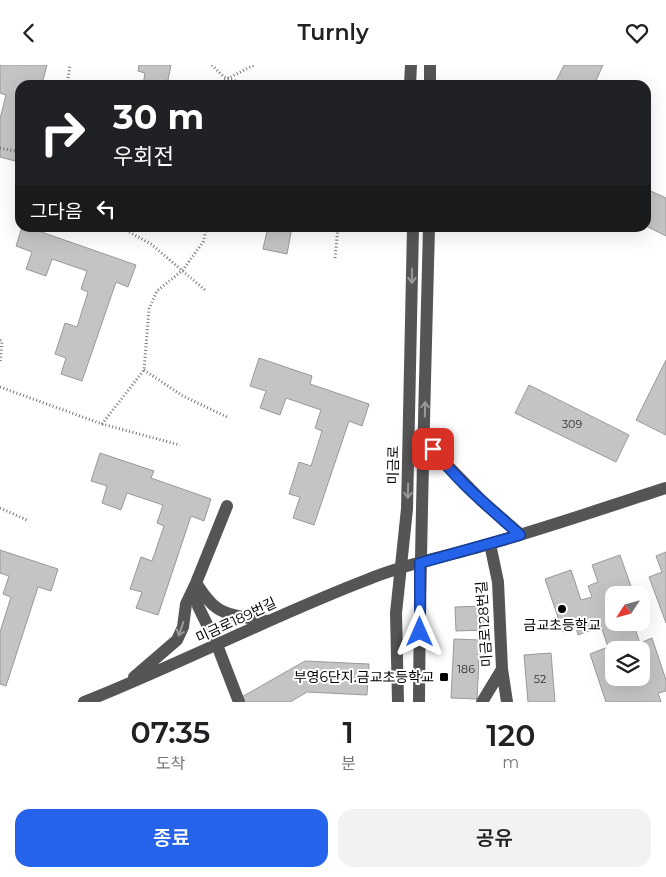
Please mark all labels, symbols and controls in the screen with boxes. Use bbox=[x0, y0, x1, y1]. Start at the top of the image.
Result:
icon: back bbox=[15, 19, 43, 47]
text: Turnly bbox=[297, 19, 369, 46]
icon: heart bbox=[623, 19, 651, 47]
text: 30 m bbox=[113, 95, 204, 138]
icon: right bbox=[30, 100, 95, 165]
text: 우회전 bbox=[113, 143, 174, 170]
icon: left bbox=[92, 195, 120, 223]
text: 그다음 bbox=[30, 200, 82, 223]
one-way arrow bbox=[407, 268, 417, 284]
one-way arrow bbox=[420, 402, 429, 418]
house number: 309 bbox=[562, 417, 582, 431]
pin bbox=[412, 428, 454, 470]
icon: arrive bbox=[419, 435, 447, 463]
street label: 미금로 bbox=[384, 445, 402, 484]
one-way arrow bbox=[403, 483, 412, 499]
street label: 미금로128번길 bbox=[472, 580, 496, 668]
north arrow bbox=[605, 586, 650, 631]
map controls bbox=[605, 586, 650, 686]
street label: 미금로189번길 bbox=[193, 593, 279, 647]
marker: 금교초등학교 bbox=[556, 603, 568, 615]
position arrow bbox=[393, 605, 445, 657]
place label: 금교초등학교 bbox=[523, 616, 601, 634]
one-way arrow bbox=[176, 621, 185, 636]
button: layers bbox=[605, 641, 650, 686]
house number: 186 bbox=[457, 662, 475, 676]
place label: 부영6단지.금교초등학교 bbox=[294, 668, 434, 686]
marker: 부영6단지.금교초등학교 bbox=[438, 671, 450, 683]
house number: 52 bbox=[534, 672, 546, 686]
text: 07:35 bbox=[131, 714, 210, 751]
text: 1 bbox=[343, 714, 354, 751]
text: 120 bbox=[486, 717, 535, 754]
text: m bbox=[502, 753, 519, 772]
text: 도착 bbox=[156, 754, 185, 773]
text: 분 bbox=[341, 754, 356, 773]
button: 종료 bbox=[15, 809, 328, 867]
button: 공유 bbox=[338, 809, 651, 867]

